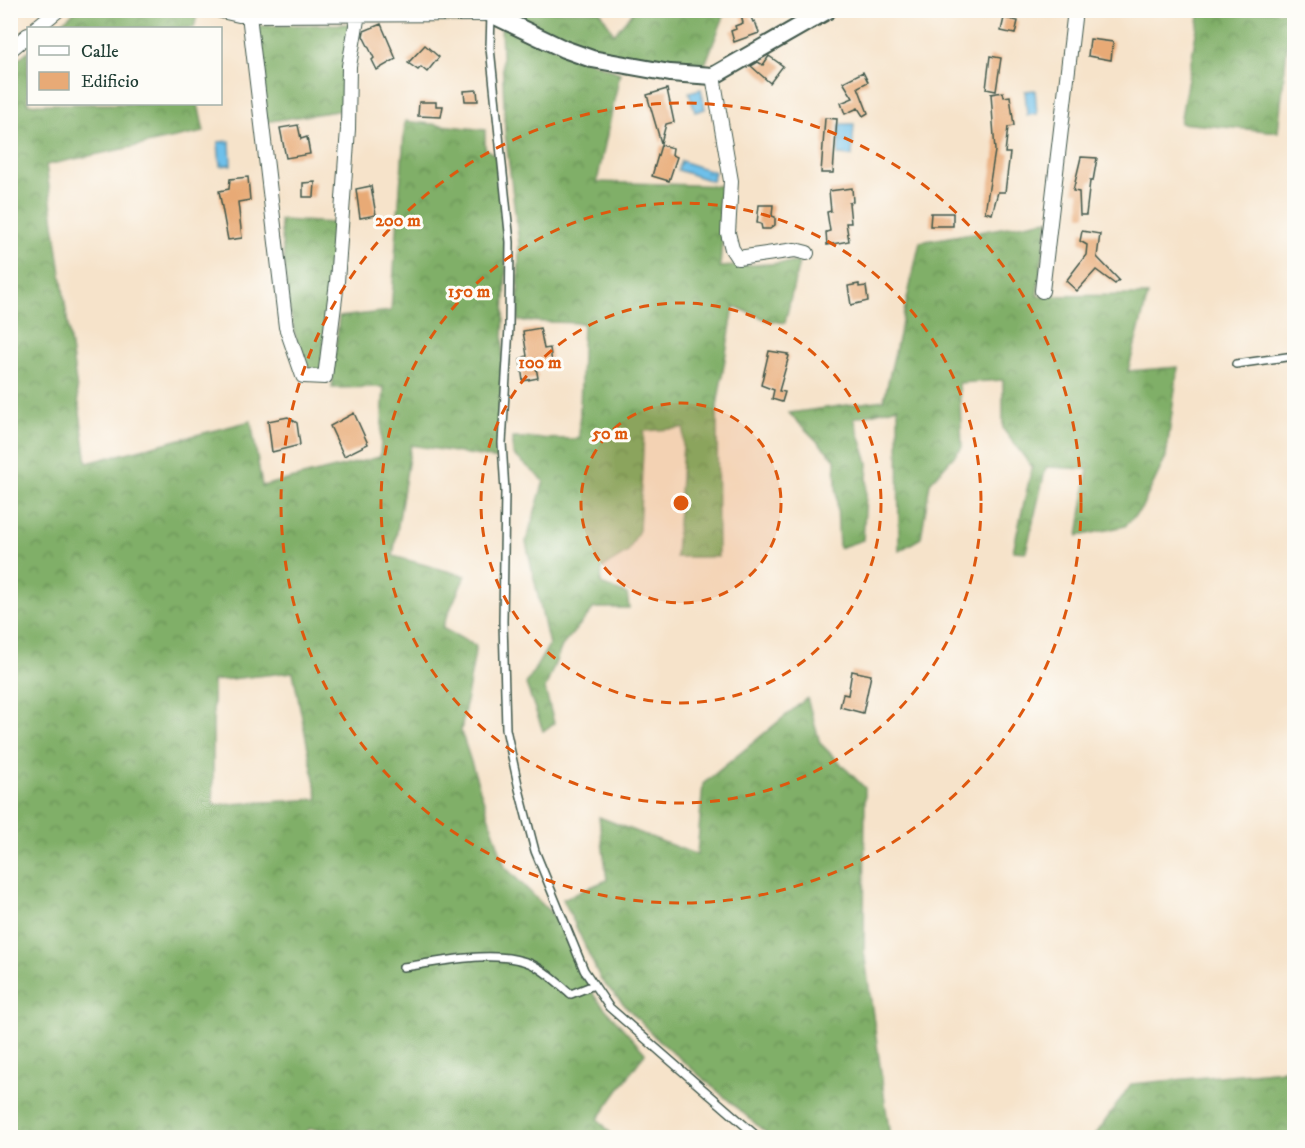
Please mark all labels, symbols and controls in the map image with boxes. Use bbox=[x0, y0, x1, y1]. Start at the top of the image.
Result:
legend bbox=[27, 27, 222, 105]
text: Calle bbox=[81, 41, 119, 63]
text: Edificio bbox=[81, 71, 139, 93]
text: 200 m bbox=[375, 210, 421, 232]
text: 150 m bbox=[448, 281, 491, 303]
text: 100 m bbox=[518, 352, 562, 374]
text: 50 m bbox=[591, 423, 628, 445]
centre of rings bbox=[671, 493, 691, 513]

